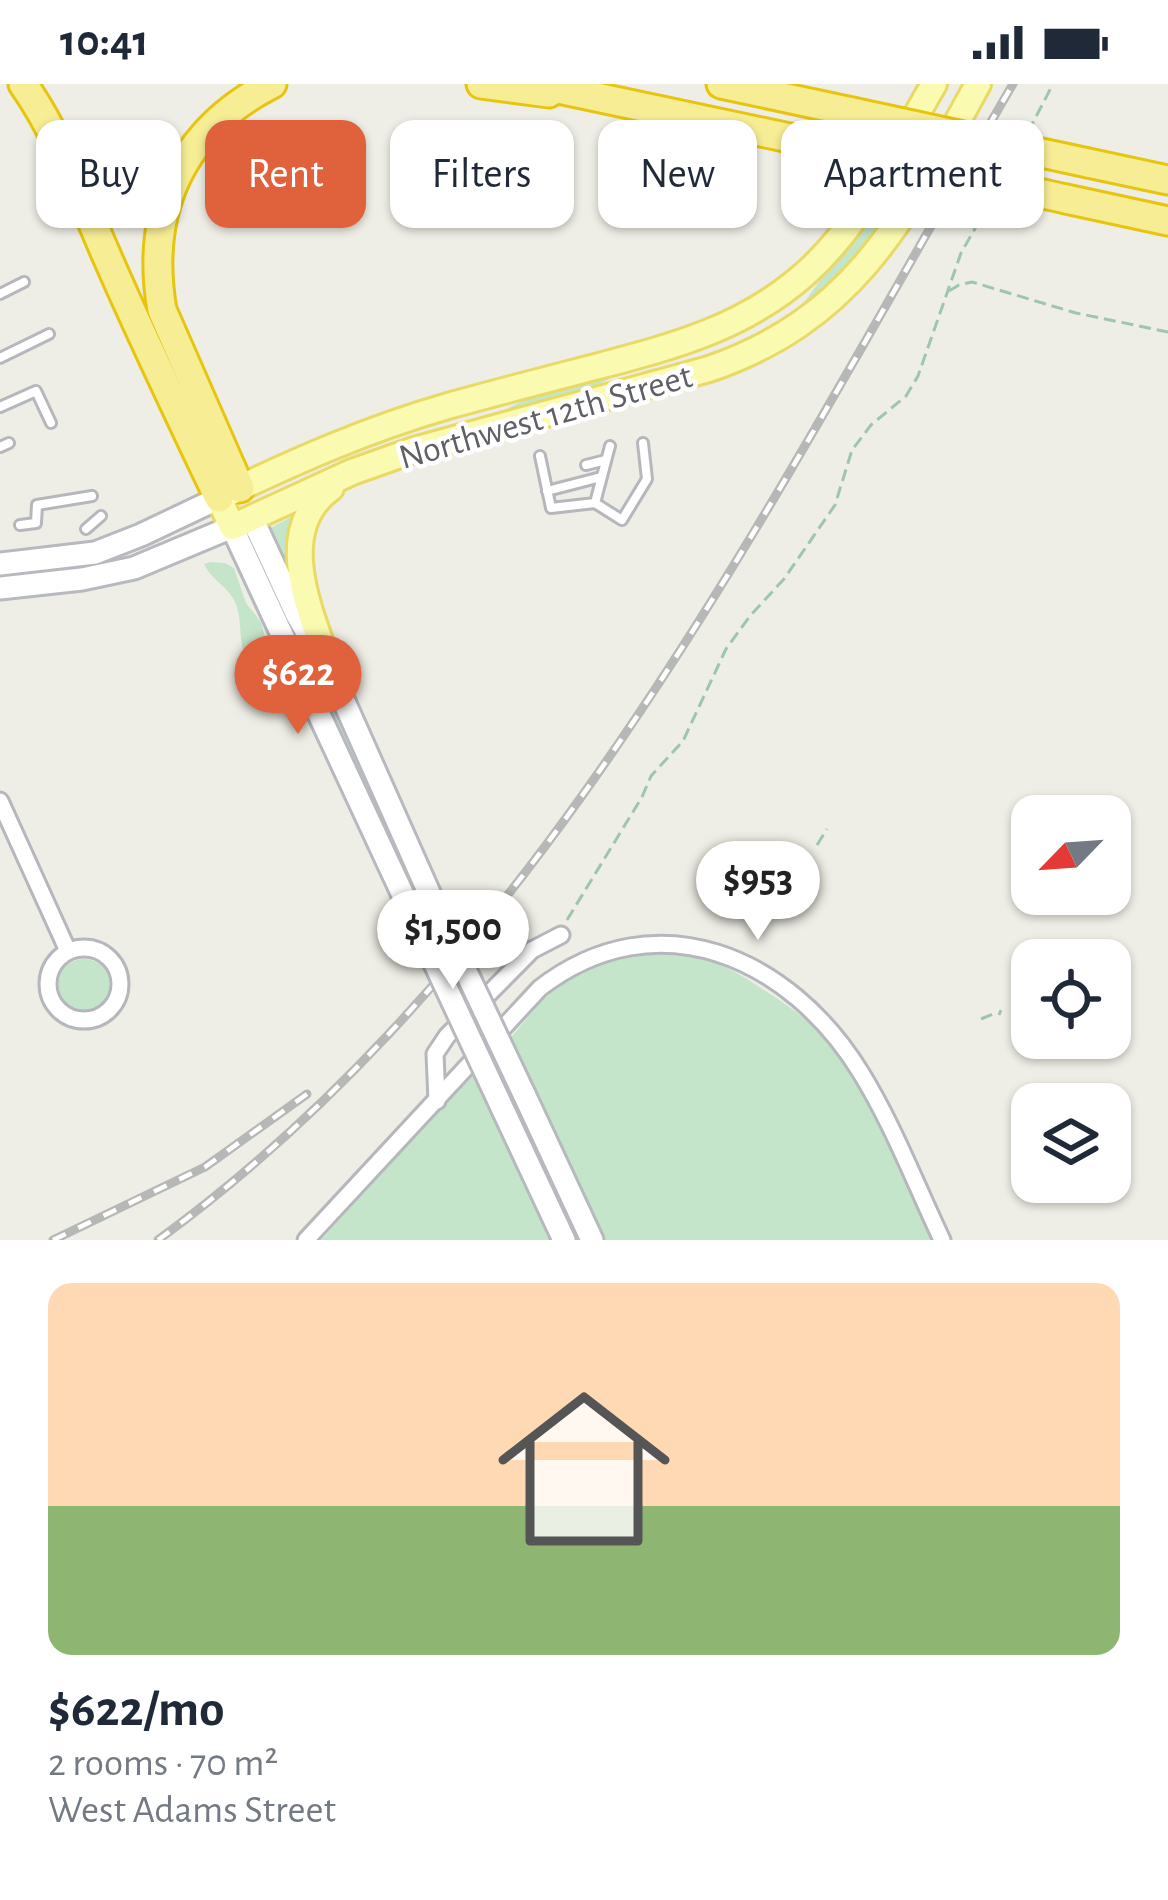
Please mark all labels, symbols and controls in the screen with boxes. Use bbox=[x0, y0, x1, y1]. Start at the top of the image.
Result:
text: 10:41 bbox=[60, 19, 149, 64]
chip: Buy bbox=[36, 120, 181, 228]
chip: Rent bbox=[205, 120, 366, 228]
chip: Filters bbox=[390, 120, 574, 228]
chip: New bbox=[598, 120, 757, 228]
chip: Apartment bbox=[781, 120, 1044, 228]
street label: Northwest 12th Street bbox=[395, 358, 697, 476]
pin: $622 bbox=[227, 635, 369, 737]
text: $622 bbox=[261, 654, 335, 693]
north arrow bbox=[1011, 795, 1131, 915]
map controls bbox=[1011, 795, 1131, 1203]
pin: $953 bbox=[687, 841, 829, 943]
text: $953 bbox=[723, 860, 793, 899]
pin: $1,500 bbox=[355, 890, 551, 992]
text: $1,500 bbox=[404, 909, 502, 948]
button: locate bbox=[1011, 939, 1131, 1059]
button: layers bbox=[1011, 1083, 1131, 1203]
icon: home bbox=[476, 1361, 692, 1577]
text: $622/mo bbox=[48, 1684, 224, 1735]
text: 2 rooms · 70 m² bbox=[48, 1744, 278, 1783]
text: West Adams Street bbox=[48, 1791, 336, 1830]

